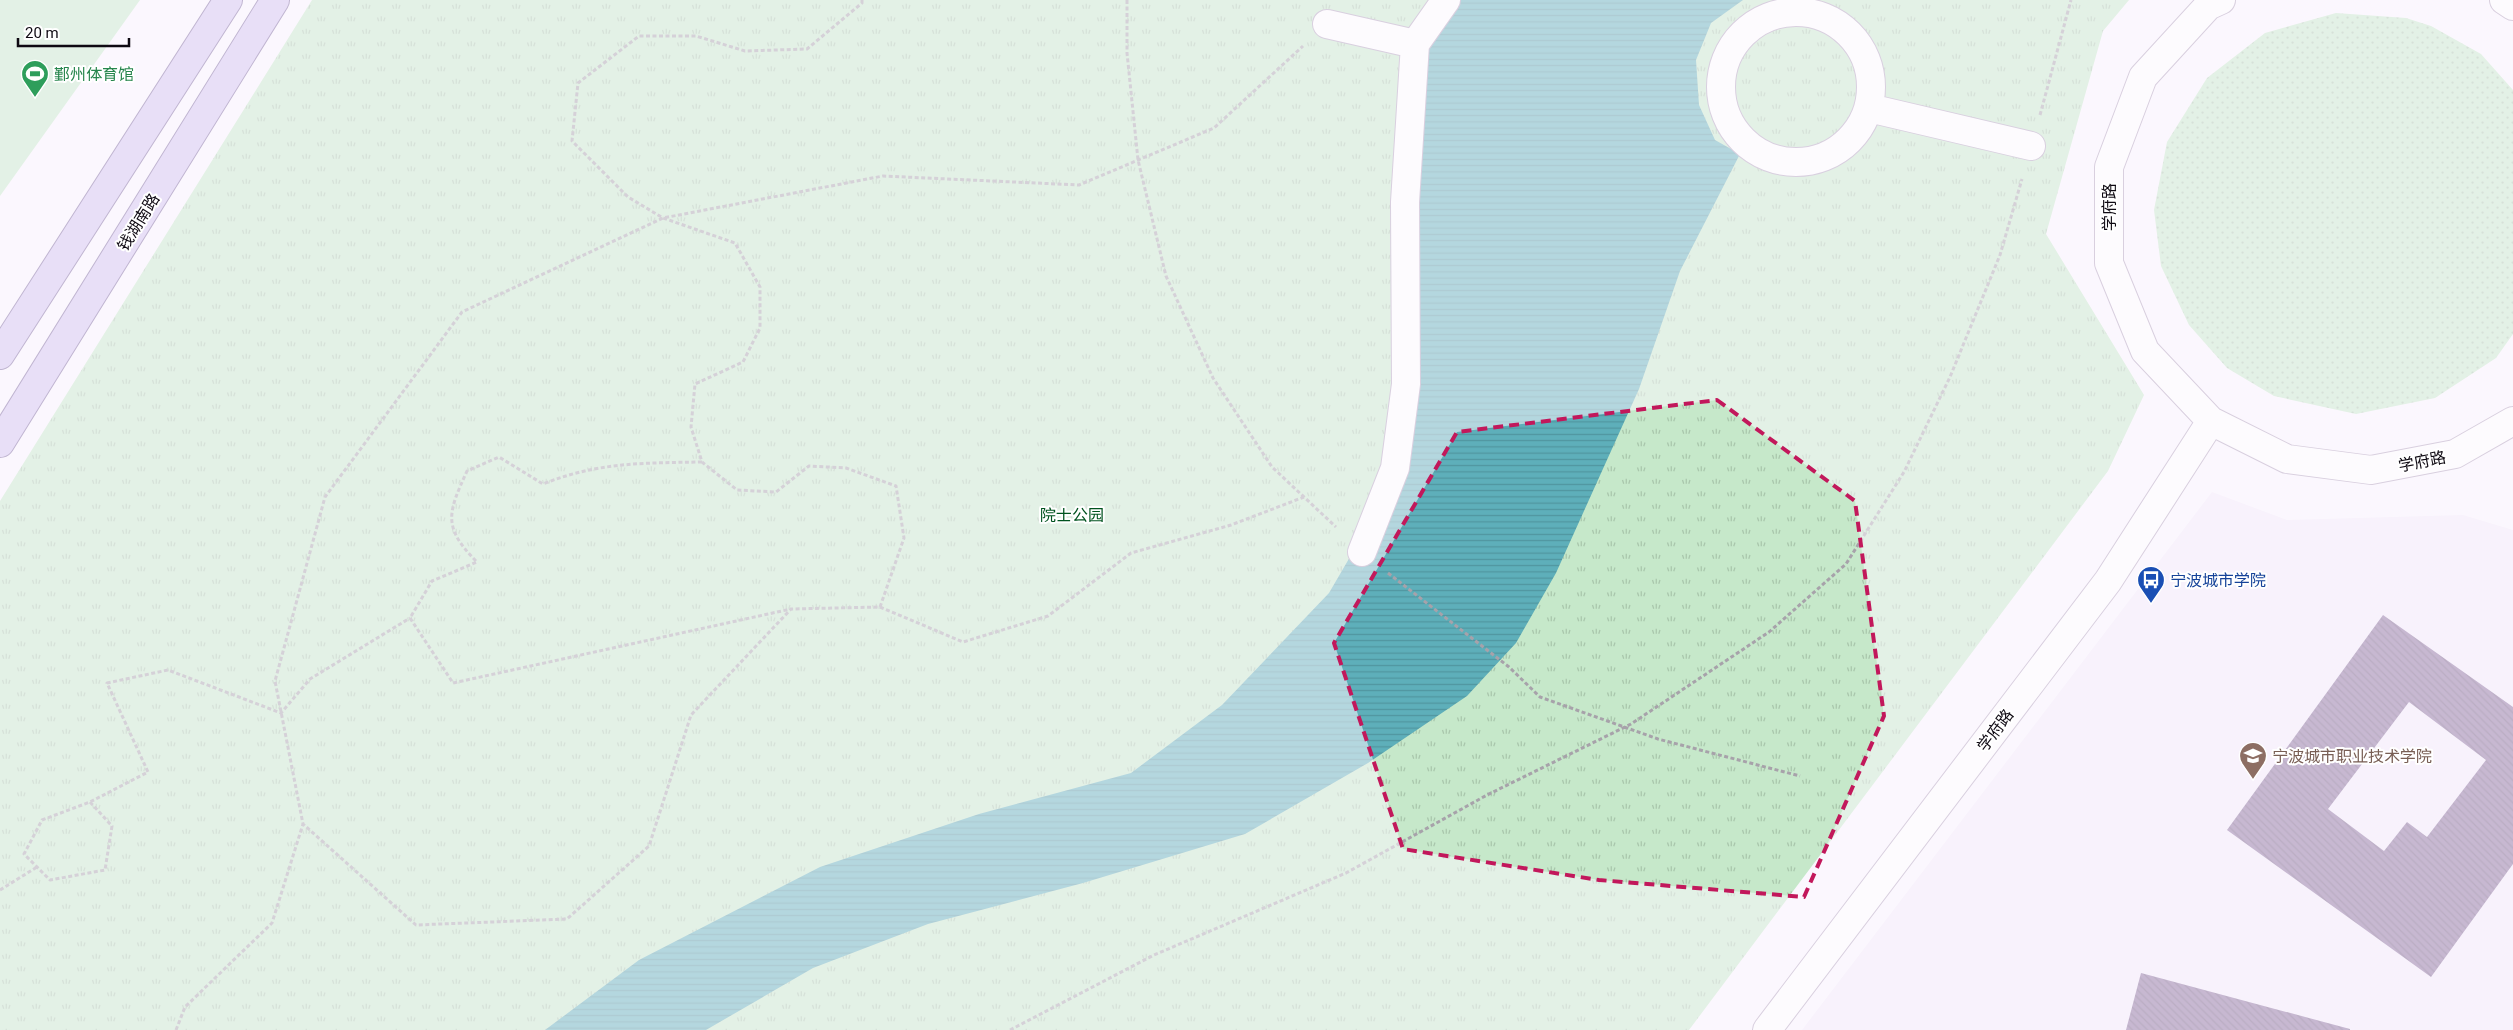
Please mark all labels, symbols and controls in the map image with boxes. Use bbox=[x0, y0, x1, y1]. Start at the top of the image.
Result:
scale bar bbox=[18, 15, 129, 47]
text: 20 m bbox=[25, 24, 59, 42]
sports icon: 鄞州体育馆 bbox=[20, 59, 50, 98]
place label: 鄞州体育馆 bbox=[54, 65, 134, 84]
street label: 学府路 bbox=[2100, 183, 2119, 231]
street label: 钱湖南路 bbox=[113, 190, 163, 254]
street label: 学府路 bbox=[2397, 448, 2447, 475]
park label: 院士公园 bbox=[1040, 506, 1104, 525]
bus stop icon: 宁波城市学院 bbox=[2136, 565, 2166, 604]
place label: 宁波城市学院 bbox=[2170, 571, 2266, 590]
street label: 学府路 bbox=[1973, 705, 2017, 755]
school or university icon: 宁波城市职业技术学院 bbox=[2238, 741, 2268, 780]
place label: 宁波城市职业技术学院 bbox=[2272, 747, 2432, 766]

